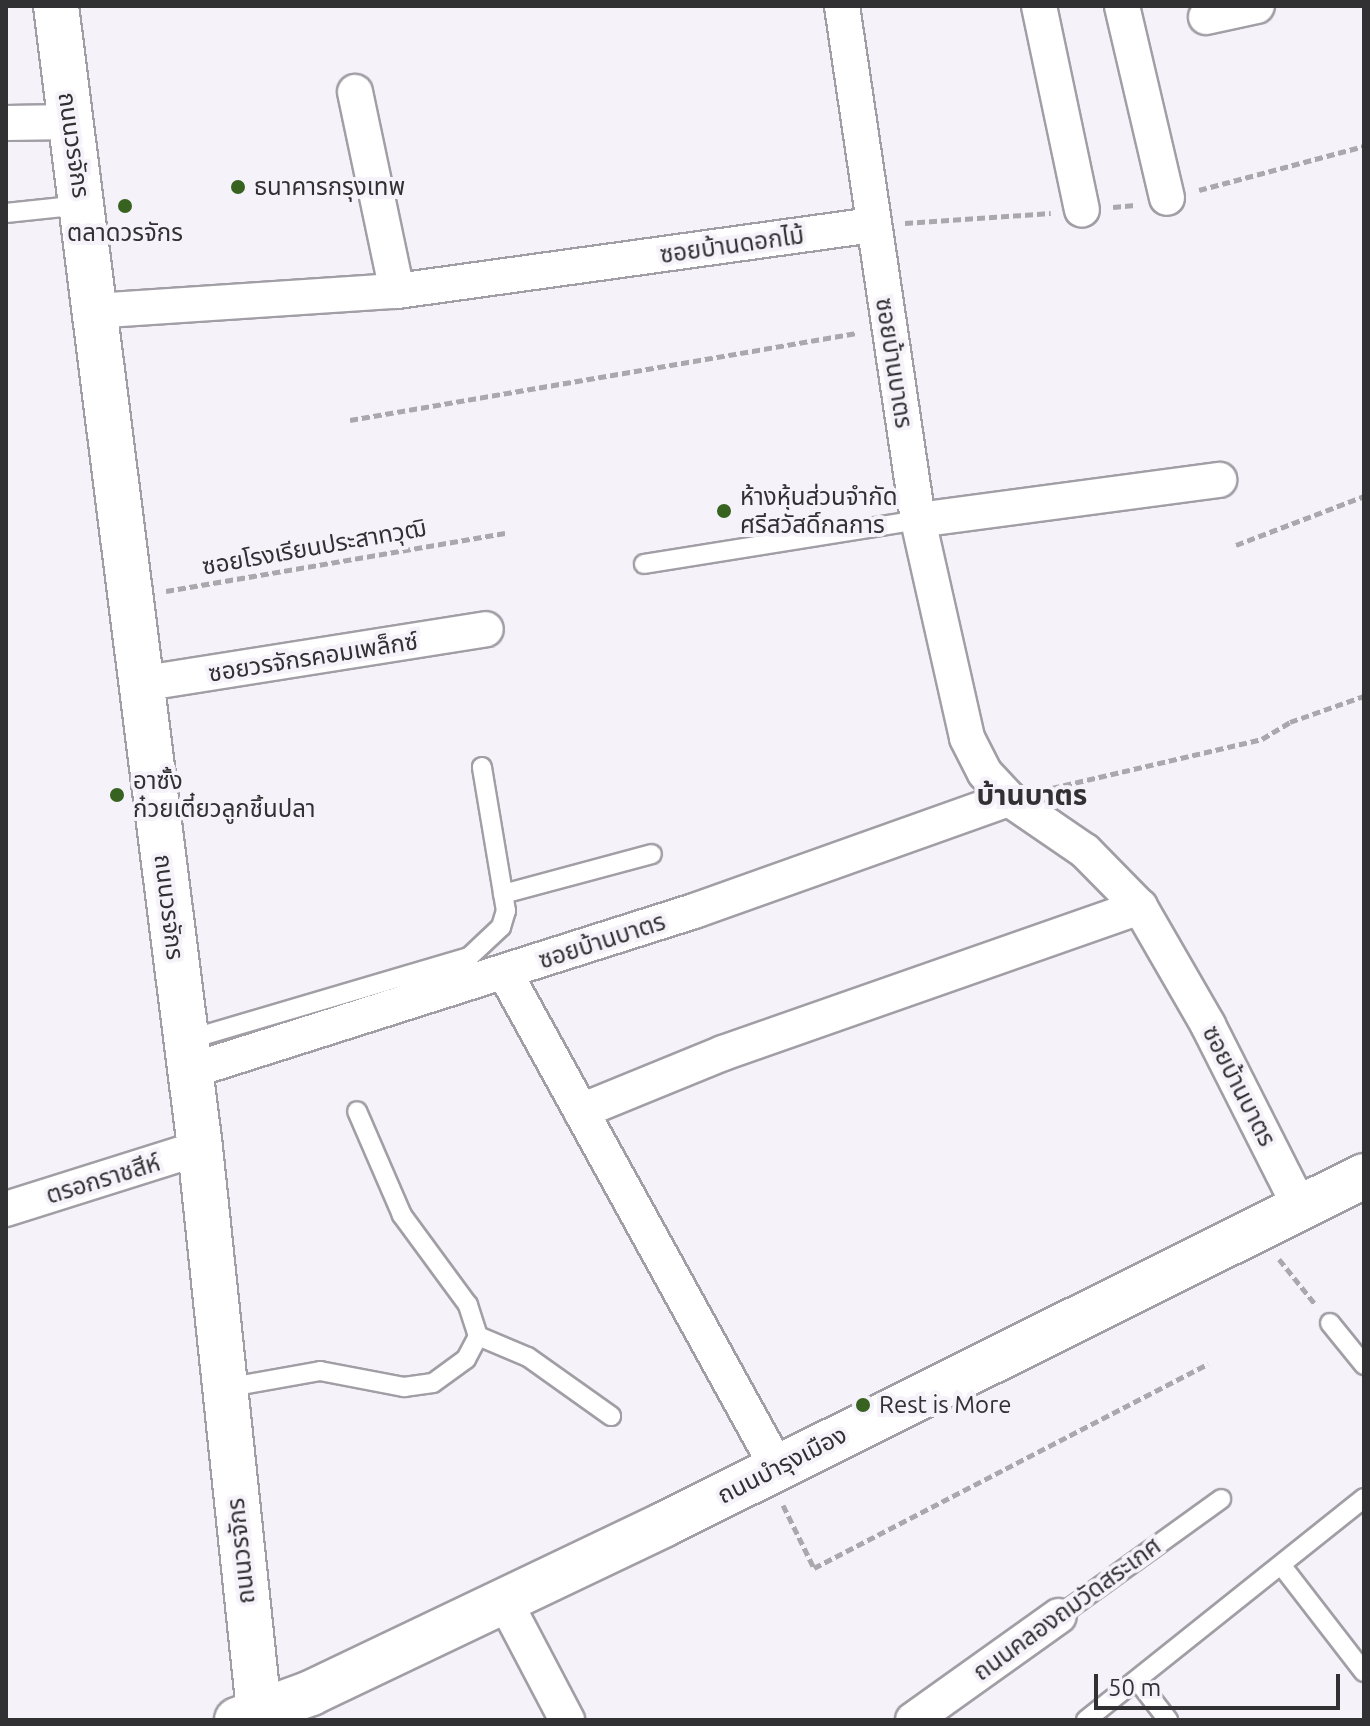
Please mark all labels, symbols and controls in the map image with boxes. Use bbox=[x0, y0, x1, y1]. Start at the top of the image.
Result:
street label: ถนนวรจักร bbox=[52, 90, 96, 200]
place label: ธนาคารกรุงเทพ bbox=[254, 173, 405, 201]
marker: ธนาคารกรุงเทพ bbox=[229, 178, 247, 196]
marker: ตลาดวรจักร bbox=[116, 197, 134, 215]
place label: ตลาดวรจักร bbox=[67, 219, 183, 247]
street label: ซอยบ้านดอกไม้ bbox=[658, 221, 806, 269]
street label: ซอยบ้านบาตร bbox=[869, 296, 919, 430]
place label: ห้างหุ้นส่วนจำกัด ศรีสวัสดิ์กลการ bbox=[740, 483, 897, 539]
marker: ห้างหุ้นส่วนจำกัด ศรีสวัสดิ์กลการ bbox=[715, 502, 733, 520]
street label: ซอยโรงเรียนประสาทวุฒิ bbox=[200, 513, 428, 581]
street label: ซอยวรจักรคอมเพล็กซ์ bbox=[206, 626, 420, 688]
place label: อาซั้ง ก๋วยเตี๋ยวลูกชิ้นปลา bbox=[133, 767, 316, 823]
district label: บ้านบาตร bbox=[977, 778, 1087, 812]
marker: อาซั้ง ก๋วยเตี๋ยวลูกชิ้นปลา bbox=[108, 786, 126, 804]
street label: ถนนวรจักร bbox=[148, 853, 190, 961]
street label: ซอยบ้านบาตร bbox=[535, 907, 669, 975]
street label: ซอยบ้านบาตร bbox=[1196, 1021, 1282, 1151]
street label: ตรอกราชสีห์ bbox=[43, 1148, 163, 1210]
place label: Rest is More bbox=[879, 1391, 1011, 1419]
marker: Rest is More bbox=[854, 1396, 872, 1414]
street label: ถนนบำรุงเมือง bbox=[713, 1420, 851, 1510]
street label: ถนนวรจักร bbox=[221, 1497, 261, 1605]
street label: ถนนคลองถมวัดสระเกศ bbox=[968, 1531, 1166, 1687]
scale bar bbox=[1098, 1658, 1344, 1708]
text: 50 m bbox=[1108, 1674, 1161, 1701]

